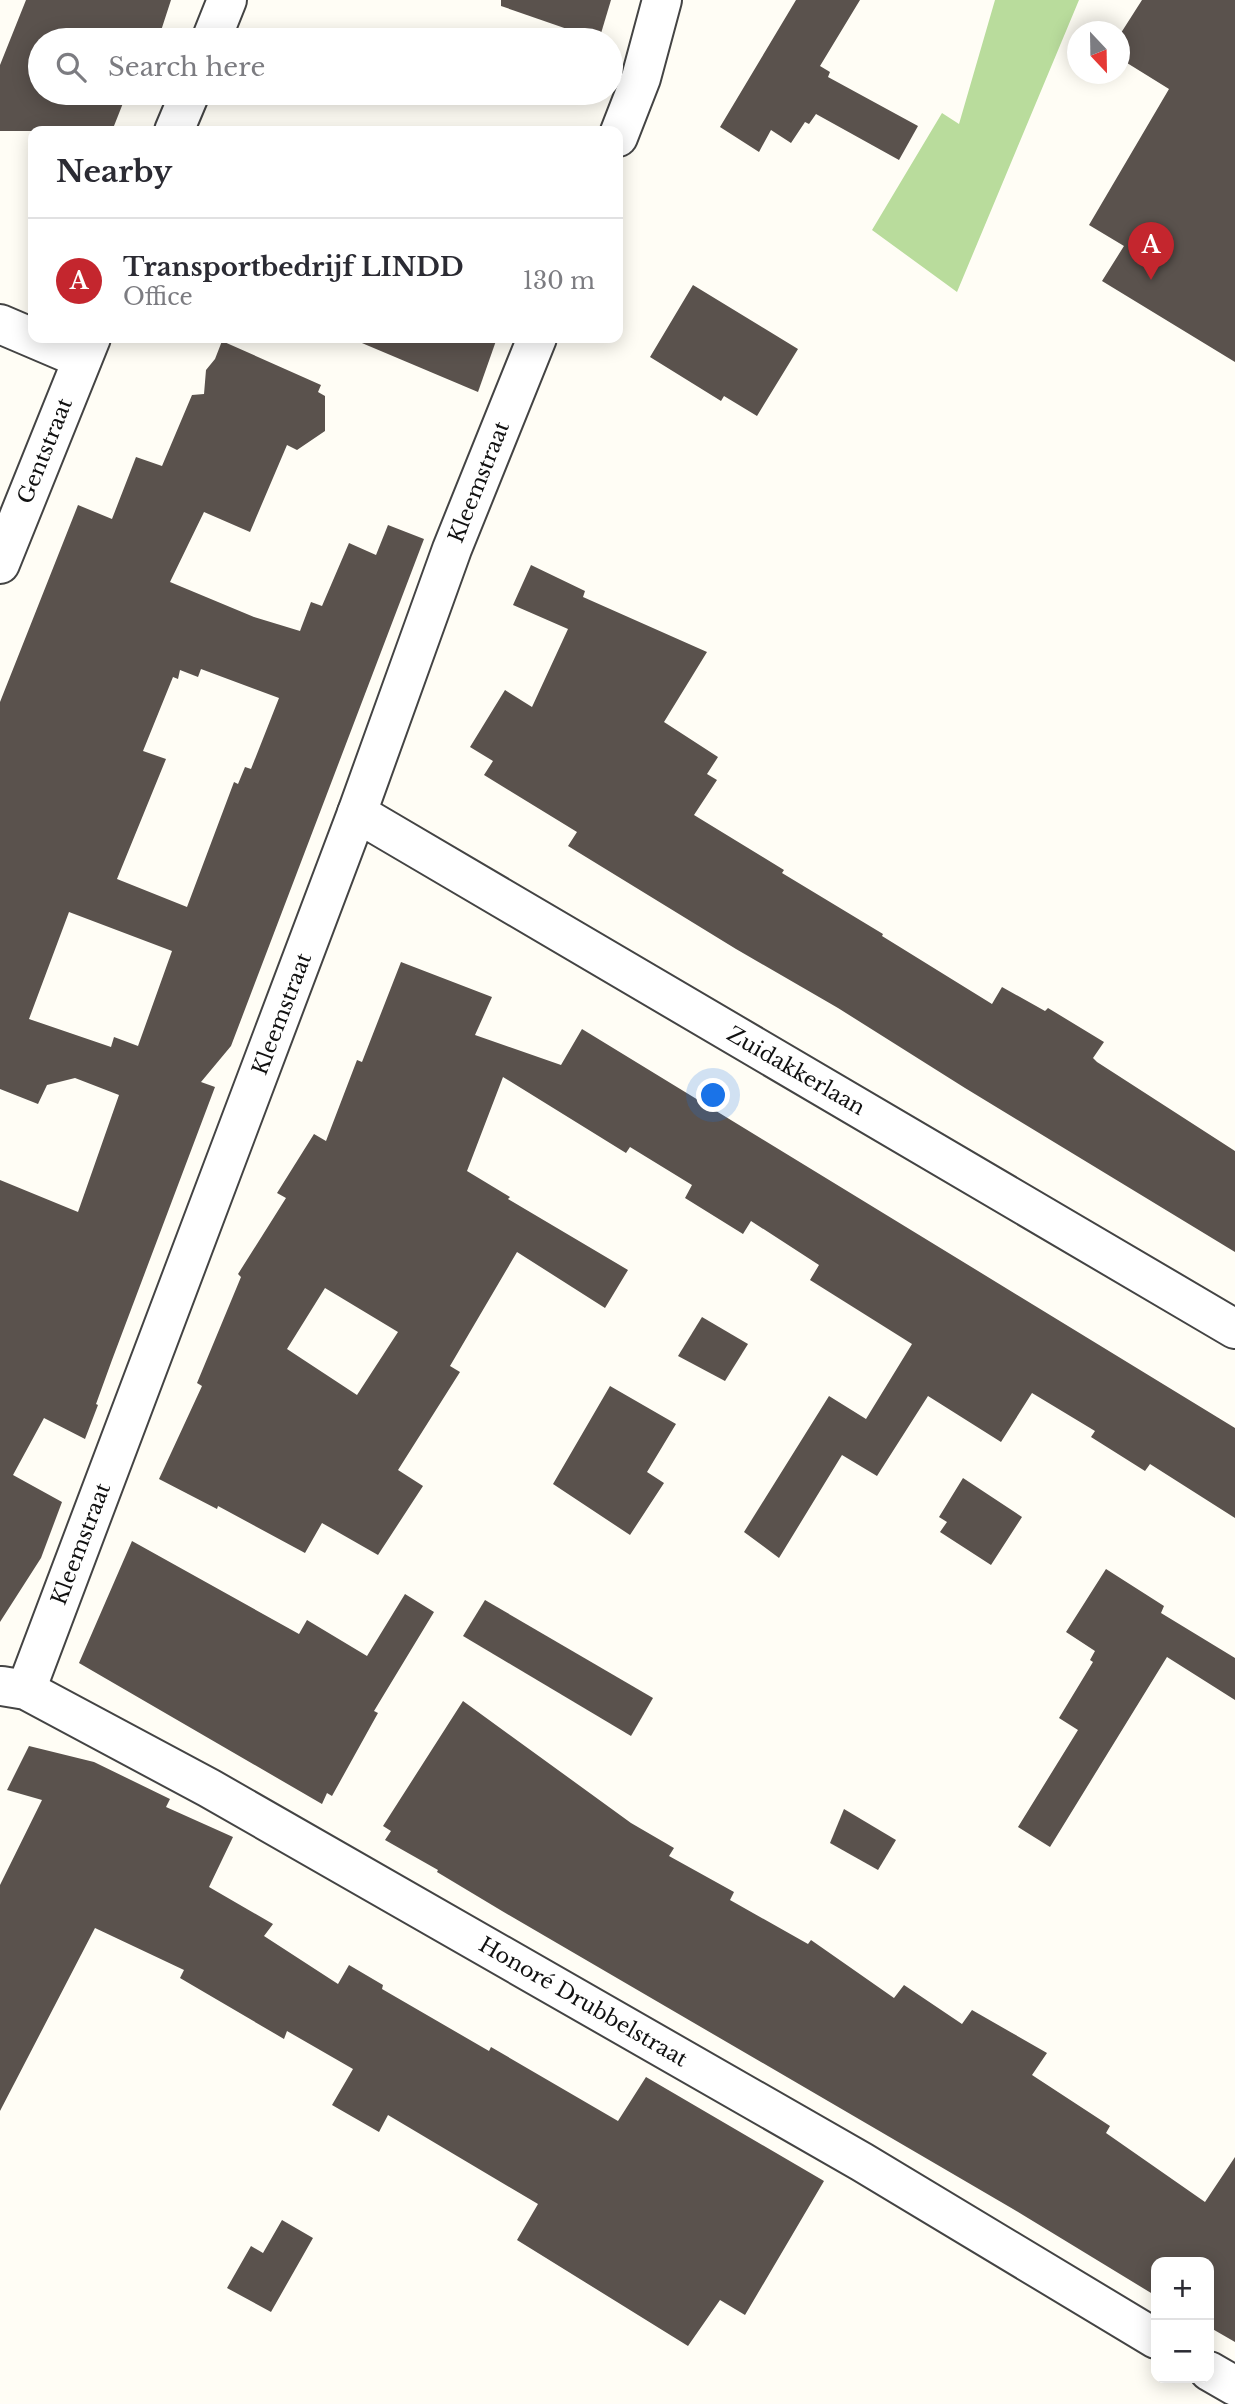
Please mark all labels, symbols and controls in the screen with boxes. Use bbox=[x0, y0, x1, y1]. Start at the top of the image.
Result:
north arrow bbox=[1067, 21, 1130, 84]
search box bbox=[28, 28, 623, 105]
icon: search bbox=[52, 48, 90, 86]
text: Search here bbox=[108, 51, 265, 83]
text: Nearby bbox=[56, 153, 172, 190]
pin: A bbox=[1128, 222, 1174, 280]
text: Transportbedrijf LINDD bbox=[123, 251, 464, 283]
text: A bbox=[70, 267, 88, 295]
text: 130 m bbox=[523, 267, 595, 295]
text: Office bbox=[123, 283, 193, 311]
street label: Gentstraat bbox=[12, 394, 78, 508]
street label: Kleemstraat bbox=[443, 418, 515, 546]
street label: Kleemstraat bbox=[247, 949, 317, 1079]
street label: Zuidakkerlaan bbox=[722, 1021, 870, 1121]
your location bbox=[696, 1078, 730, 1112]
street label: Kleemstraat bbox=[46, 1479, 116, 1609]
street label: Honoré Drubbelstraat bbox=[474, 1932, 692, 2072]
map controls bbox=[1151, 2257, 1214, 2383]
button: + bbox=[1151, 2257, 1214, 2320]
button: − bbox=[1151, 2320, 1214, 2383]

